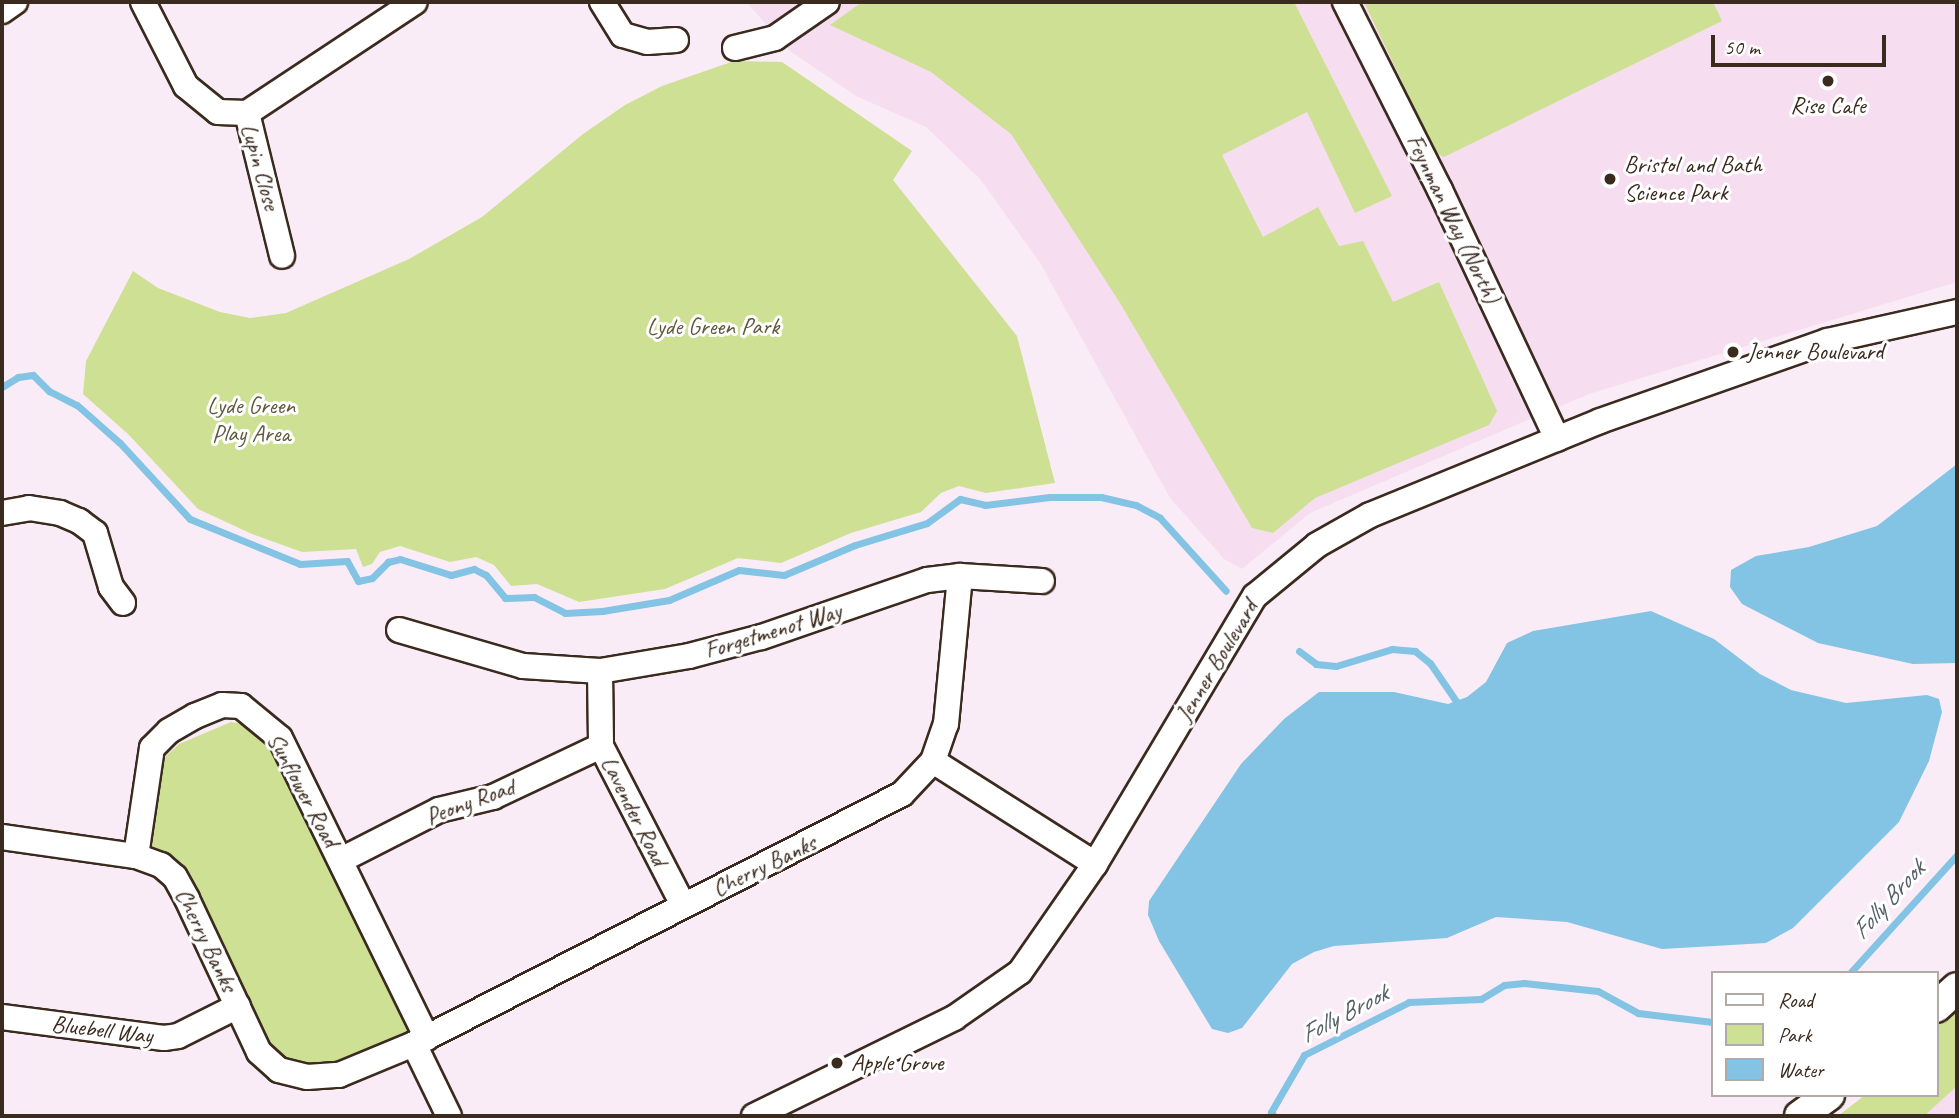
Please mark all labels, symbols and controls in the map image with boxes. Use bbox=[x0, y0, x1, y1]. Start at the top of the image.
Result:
scale bar bbox=[1714, 21, 1889, 65]
text: 50 m bbox=[1724, 34, 1760, 60]
marker: Rise Cafe bbox=[1820, 73, 1836, 89]
place label: Rise Cafe bbox=[1790, 92, 1866, 120]
street label: Lupin Close bbox=[234, 121, 286, 213]
street label: Feynman Way (North) bbox=[1400, 130, 1506, 308]
place label: Bristol and Bath Science Park bbox=[1624, 151, 1763, 207]
marker: Bristol and Bath Science Park bbox=[1602, 171, 1618, 187]
park label: Lyde Green Park bbox=[647, 313, 779, 341]
place label: Jenner Boulevard bbox=[1747, 338, 1884, 366]
marker: Jenner Boulevard bbox=[1725, 344, 1741, 360]
park label: Lyde Green Play Area bbox=[207, 392, 295, 448]
street label: Jenner Boulevard bbox=[1169, 595, 1265, 727]
street label: Forgetmenot Way bbox=[701, 597, 845, 665]
street label: Sunflower Road bbox=[261, 728, 345, 852]
street label: Lavender Road bbox=[594, 752, 674, 870]
street label: Peony Road bbox=[422, 773, 518, 831]
street label: Cherry Banks bbox=[707, 828, 821, 904]
water label: Folly Brook bbox=[1845, 854, 1931, 946]
street label: Cherry Banks bbox=[168, 883, 244, 997]
legend bbox=[1710, 971, 1938, 1097]
water label: Folly Brook bbox=[1295, 978, 1393, 1050]
text: Road bbox=[1778, 987, 1813, 1013]
street label: Bluebell Way bbox=[50, 1010, 154, 1050]
text: Park bbox=[1778, 1022, 1811, 1048]
place label: Apple Grove bbox=[851, 1049, 943, 1077]
marker: Apple Grove bbox=[829, 1055, 845, 1071]
text: Water bbox=[1778, 1057, 1824, 1083]

